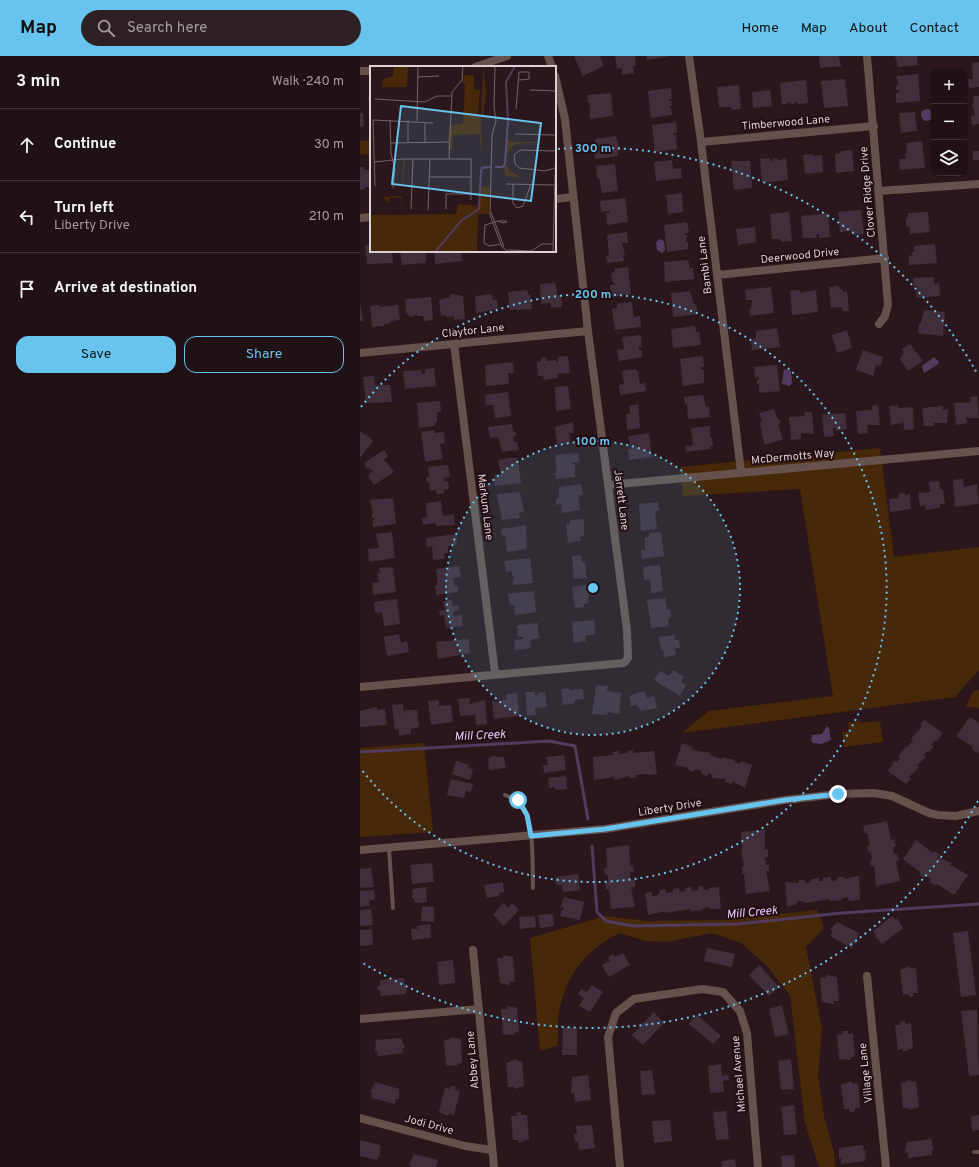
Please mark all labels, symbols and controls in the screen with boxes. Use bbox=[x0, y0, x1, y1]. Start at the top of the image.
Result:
search box bbox=[81, 10, 361, 46]
text: Map bbox=[20, 16, 57, 40]
icon: search bbox=[95, 17, 117, 39]
text: Search here bbox=[127, 19, 207, 38]
text: Home bbox=[742, 20, 779, 37]
text: Map bbox=[801, 20, 827, 37]
text: About bbox=[849, 20, 888, 37]
text: Contact bbox=[910, 20, 959, 37]
inset map bbox=[370, 66, 556, 252]
map controls bbox=[931, 68, 967, 176]
button: + bbox=[931, 68, 967, 104]
text: 3 min bbox=[16, 71, 60, 93]
text: Walk · 240 m bbox=[272, 74, 344, 90]
button: − bbox=[931, 104, 967, 140]
street label: Timberwood Lane bbox=[741, 112, 831, 134]
icon: ahead bbox=[16, 134, 38, 156]
text: Continue bbox=[54, 135, 116, 154]
text: 30 m bbox=[314, 137, 344, 153]
button: layers bbox=[931, 140, 967, 176]
text: 300 m bbox=[575, 141, 611, 157]
street label: Clover Ridge Drive bbox=[857, 146, 879, 238]
text: Turn left bbox=[54, 199, 114, 218]
icon: left bbox=[16, 206, 38, 228]
text: 210 m bbox=[309, 209, 344, 225]
text: Liberty Drive bbox=[54, 218, 130, 234]
street label: Bambi Lane bbox=[694, 235, 716, 295]
street label: Deerwood Drive bbox=[760, 245, 840, 267]
icon: arrive bbox=[16, 278, 38, 300]
text: Arrive at destination bbox=[54, 279, 197, 298]
text: 200 m bbox=[575, 287, 611, 303]
street label: Claytor Lane bbox=[441, 321, 505, 341]
button: Save bbox=[16, 336, 176, 373]
button: Share bbox=[184, 336, 344, 373]
text: 100 m bbox=[576, 434, 610, 450]
street label: McDermotts Way bbox=[751, 446, 835, 468]
street label: Jarrett Lane bbox=[610, 469, 632, 531]
street label: Markum Lane bbox=[474, 473, 496, 541]
centre of rings bbox=[586, 581, 600, 595]
water label: Mill Creek bbox=[454, 727, 507, 745]
route end bbox=[829, 785, 847, 803]
route start bbox=[509, 791, 527, 809]
street label: Liberty Drive bbox=[637, 796, 703, 820]
water label: Mill Creek bbox=[726, 903, 779, 923]
street label: Abbey Lane bbox=[463, 1030, 483, 1090]
street label: Michael Avenue bbox=[729, 1035, 749, 1113]
street label: Village Lane bbox=[856, 1042, 876, 1104]
street label: Jodi Drive bbox=[403, 1112, 455, 1138]

